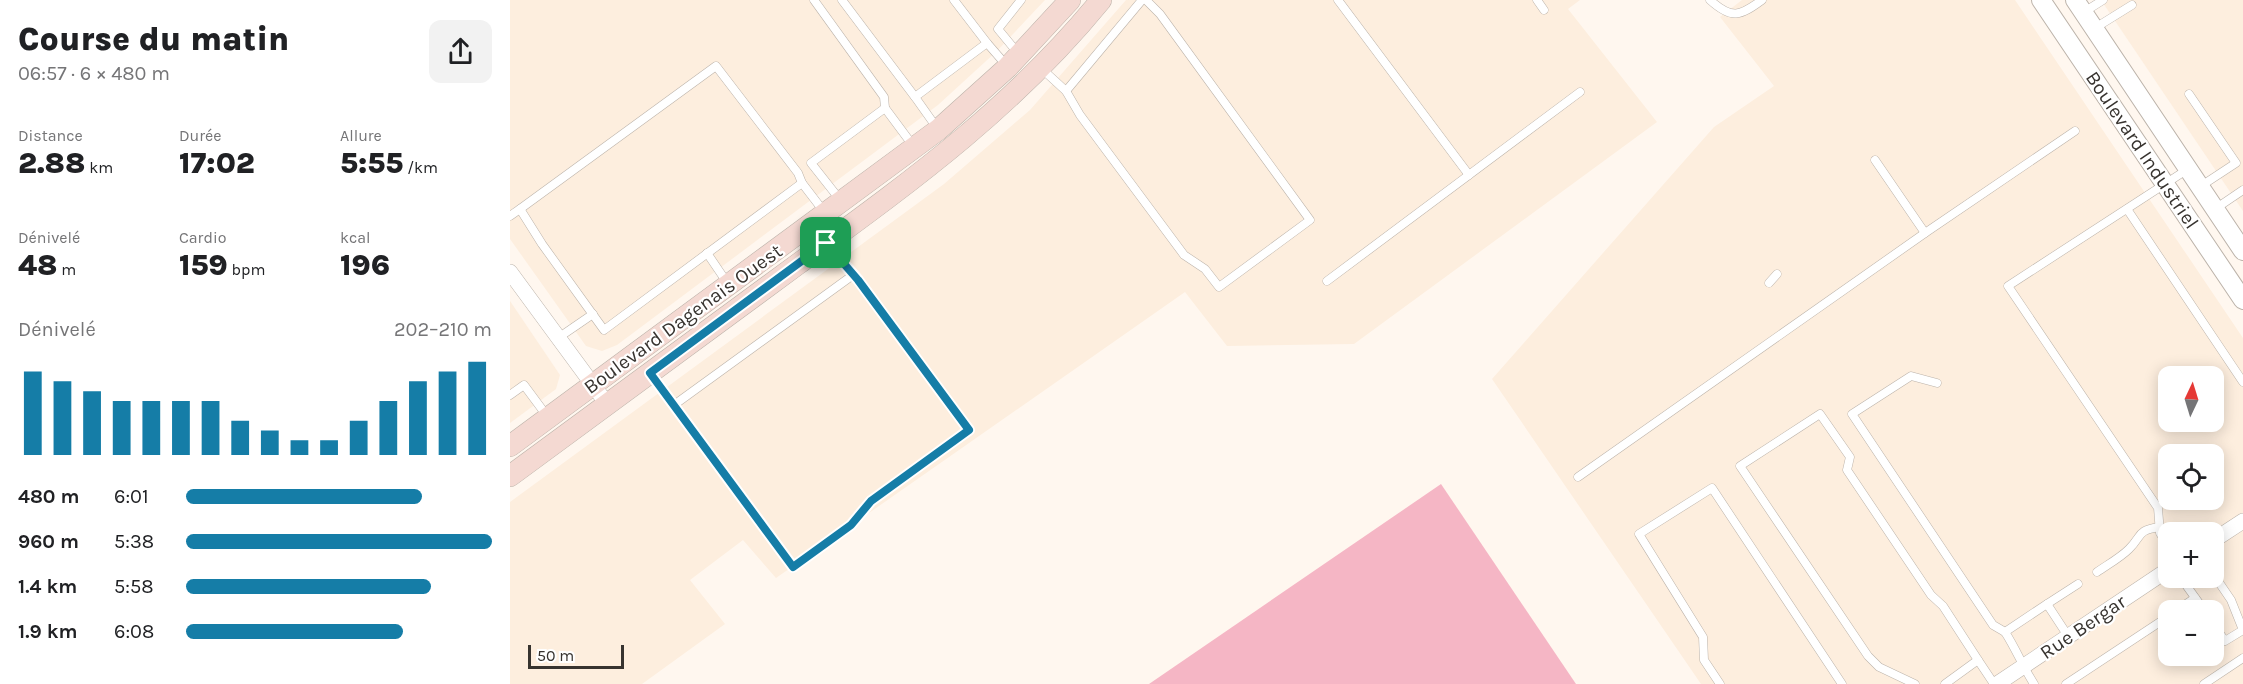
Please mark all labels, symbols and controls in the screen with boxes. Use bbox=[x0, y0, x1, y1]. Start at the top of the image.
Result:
text: Course du matin bbox=[18, 20, 289, 58]
button: share bbox=[429, 20, 492, 83]
text: 06:57 · 6 × 480 m bbox=[18, 62, 170, 85]
street label: Boulevard Industriel bbox=[2081, 67, 2203, 233]
text: Distance bbox=[18, 126, 83, 145]
text: Durée bbox=[179, 126, 221, 145]
text: Allure bbox=[340, 126, 382, 145]
text: 2.88 bbox=[18, 145, 85, 181]
text: 17:02 bbox=[179, 145, 255, 181]
text: 5:55 bbox=[340, 145, 403, 181]
text: km bbox=[85, 158, 113, 177]
text: /km bbox=[403, 158, 438, 177]
pin bbox=[800, 217, 851, 268]
icon: arrive bbox=[809, 226, 842, 259]
text: Dénivelé bbox=[18, 228, 80, 247]
text: Cardio bbox=[179, 228, 226, 247]
text: kcal bbox=[340, 228, 371, 247]
street label: Boulevard Dagenais Ouest bbox=[579, 239, 787, 399]
text: 48 bbox=[18, 247, 57, 283]
text: 159 bbox=[179, 247, 228, 283]
text: 196 bbox=[340, 247, 390, 283]
text: m bbox=[57, 260, 76, 279]
text: bpm bbox=[228, 260, 265, 279]
text: Dénivelé bbox=[18, 318, 96, 341]
text: 202–210 m bbox=[394, 318, 492, 341]
north arrow bbox=[2158, 366, 2224, 432]
map controls bbox=[2158, 366, 2224, 666]
button: locate bbox=[2158, 444, 2224, 510]
text: 480 m bbox=[18, 485, 80, 508]
text: 6:01 bbox=[114, 485, 149, 508]
button: + bbox=[2158, 522, 2224, 588]
text: 960 m bbox=[18, 530, 79, 553]
text: 5:38 bbox=[114, 530, 154, 553]
text: 1.4 km bbox=[18, 575, 77, 598]
text: 5:58 bbox=[114, 575, 153, 598]
street label: Rue Bergar bbox=[2036, 589, 2131, 664]
button: − bbox=[2158, 600, 2224, 666]
text: 1.9 km bbox=[18, 620, 78, 643]
text: 6:08 bbox=[114, 620, 154, 643]
scale bar bbox=[528, 642, 624, 670]
text: 50 m bbox=[537, 646, 574, 665]

